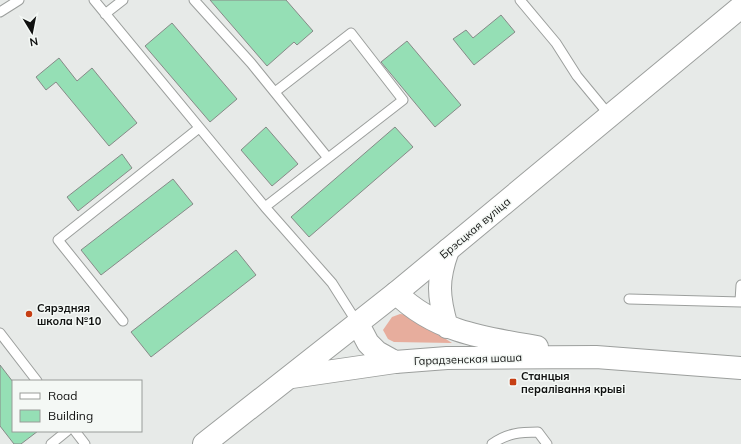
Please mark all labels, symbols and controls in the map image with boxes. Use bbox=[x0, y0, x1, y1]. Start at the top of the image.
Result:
north arrow bbox=[12, 12, 52, 52]
text: N bbox=[28, 34, 39, 49]
street label: Брэсцкая вуліца bbox=[437, 194, 513, 262]
place label: Сярэдняя школа №10 bbox=[37, 301, 102, 328]
marker: Сярэдняя школа №10 bbox=[24, 309, 34, 319]
street label: Гарадзенская шаша bbox=[414, 350, 522, 368]
place label: Станцыя пералівання крыві bbox=[521, 369, 625, 396]
marker: Станцыя пералівання крыві bbox=[508, 377, 518, 387]
legend bbox=[12, 380, 142, 432]
text: Road bbox=[48, 388, 77, 403]
text: Building bbox=[48, 408, 93, 423]

